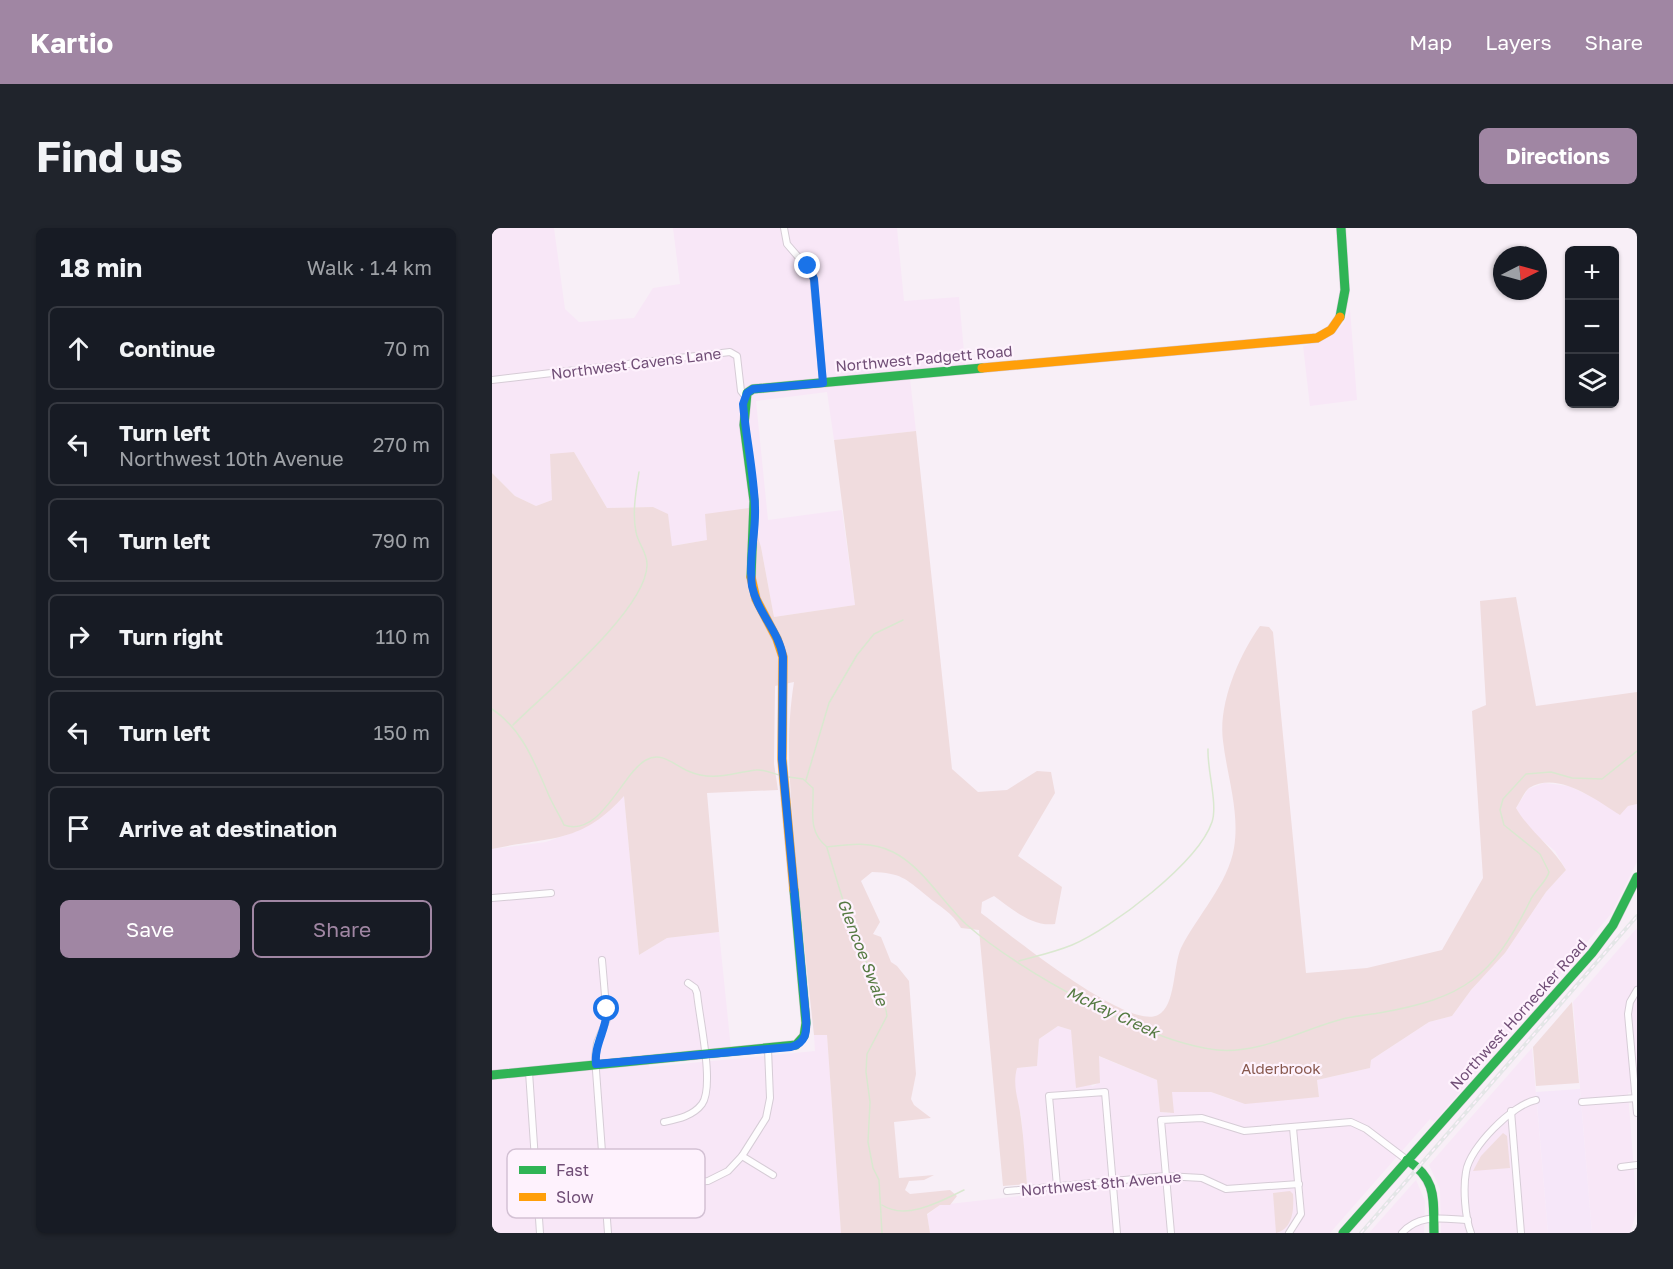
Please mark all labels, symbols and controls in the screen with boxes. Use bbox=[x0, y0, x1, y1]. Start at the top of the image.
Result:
text: Kartio bbox=[30, 26, 113, 59]
text: Map bbox=[1409, 29, 1452, 55]
text: Layers bbox=[1485, 29, 1552, 55]
text: Share bbox=[1585, 29, 1643, 55]
button: Directions bbox=[1479, 128, 1637, 184]
text: Find us bbox=[36, 131, 183, 181]
north arrow bbox=[1493, 246, 1547, 300]
map controls bbox=[1565, 246, 1619, 408]
button: + bbox=[1565, 246, 1619, 300]
text: 18 min bbox=[60, 252, 142, 283]
route end bbox=[794, 252, 820, 278]
text: Walk · 1.4 km bbox=[307, 255, 432, 279]
button: − bbox=[1565, 300, 1619, 354]
icon: ahead bbox=[62, 332, 95, 365]
text: Continue bbox=[119, 335, 215, 362]
text: 70 m bbox=[384, 336, 430, 360]
street label: Northwest Padgett Road bbox=[835, 341, 1013, 375]
street label: Northwest Cavens Lane bbox=[550, 344, 722, 382]
button: layers bbox=[1565, 354, 1619, 408]
text: Turn left bbox=[119, 419, 210, 446]
icon: left bbox=[62, 428, 95, 461]
text: 270 m bbox=[373, 432, 430, 456]
text: Northwest 10th Avenue bbox=[119, 446, 344, 470]
icon: left bbox=[62, 524, 95, 557]
text: Turn left bbox=[119, 527, 210, 554]
text: 790 m bbox=[372, 528, 430, 552]
icon: right bbox=[62, 620, 95, 653]
text: Turn right bbox=[119, 623, 223, 650]
text: 110 m bbox=[376, 624, 430, 648]
icon: left bbox=[62, 716, 95, 749]
text: Turn left bbox=[119, 719, 210, 746]
text: 150 m bbox=[374, 720, 430, 744]
icon: arrive bbox=[62, 812, 95, 845]
text: Arrive at destination bbox=[119, 815, 337, 842]
water label: Glencoe Swale bbox=[833, 896, 893, 1010]
button: Save bbox=[60, 900, 240, 958]
button: Share bbox=[252, 900, 432, 958]
street label: Northwest Hornecker Road bbox=[1446, 935, 1590, 1093]
water label: McKay Creek bbox=[1064, 982, 1164, 1043]
route start bbox=[593, 995, 619, 1021]
park label: Alderbrook bbox=[1241, 1059, 1321, 1077]
legend bbox=[507, 1149, 705, 1218]
text: Fast bbox=[556, 1160, 589, 1180]
street label: Northwest 8th Avenue bbox=[1020, 1167, 1182, 1199]
text: Slow bbox=[556, 1187, 594, 1207]

